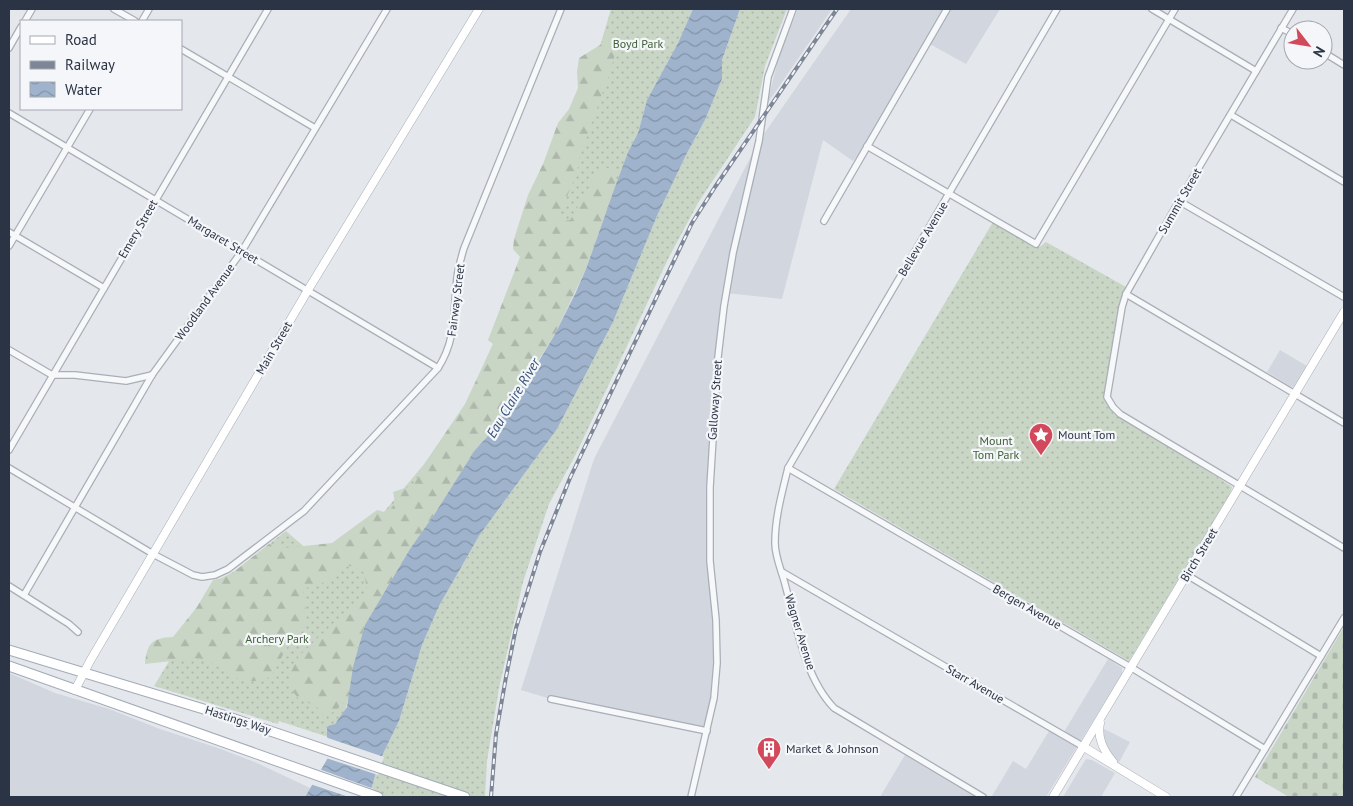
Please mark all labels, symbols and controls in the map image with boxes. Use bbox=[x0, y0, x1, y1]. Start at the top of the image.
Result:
legend bbox=[20, 20, 182, 110]
north arrow bbox=[1283, 20, 1333, 70]
text: Road bbox=[65, 30, 97, 49]
park label: Boyd Park bbox=[613, 36, 664, 51]
text: N bbox=[1309, 43, 1329, 60]
text: Railway bbox=[65, 55, 115, 74]
text: Water bbox=[65, 80, 102, 99]
street label: Summit Street bbox=[1155, 165, 1204, 236]
street label: Emery Street bbox=[115, 197, 160, 261]
street label: Bellevue Avenue bbox=[894, 199, 951, 279]
street label: Margaret Street bbox=[185, 213, 261, 267]
street label: Woodland Avenue bbox=[172, 260, 238, 343]
street label: Fairway Street bbox=[444, 263, 467, 337]
street label: Main Street bbox=[252, 318, 295, 377]
water label: Eau Claire River bbox=[482, 354, 545, 441]
street label: Galloway Street bbox=[704, 359, 725, 441]
place icon: Mount Tom bbox=[1028, 422, 1054, 456]
place label: Mount Tom bbox=[1058, 427, 1115, 442]
park label: Mount Tom Park bbox=[973, 433, 1020, 462]
street label: Birch Street bbox=[1177, 525, 1220, 584]
street label: Bergen Avenue bbox=[990, 581, 1064, 632]
street label: Wagner Avenue bbox=[782, 592, 819, 672]
park label: Archery Park bbox=[245, 631, 309, 646]
street label: Starr Avenue bbox=[943, 661, 1007, 706]
street label: Hastings Way bbox=[203, 702, 273, 737]
building icon: Market & Johnson bbox=[756, 736, 782, 770]
place label: Market & Johnson bbox=[786, 741, 879, 756]

